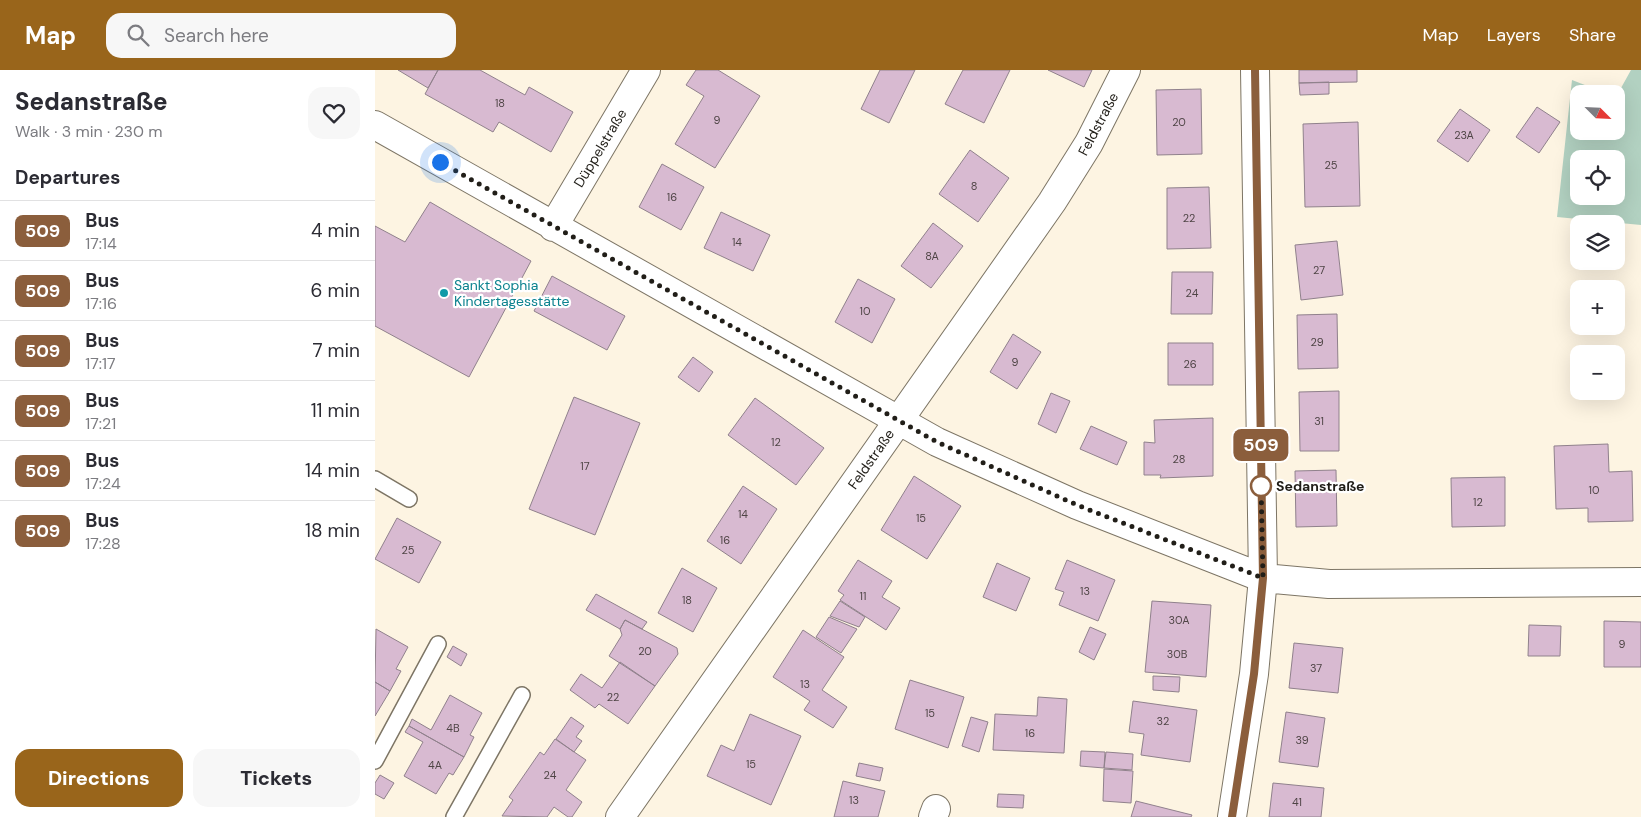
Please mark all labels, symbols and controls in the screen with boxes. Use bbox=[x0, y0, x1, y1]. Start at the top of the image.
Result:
search box bbox=[106, 13, 456, 58]
text: Map bbox=[25, 20, 76, 51]
icon: search bbox=[124, 21, 152, 49]
text: Search here bbox=[164, 23, 269, 48]
text: Map bbox=[1423, 23, 1459, 47]
text: Layers bbox=[1487, 23, 1541, 47]
text: Share bbox=[1569, 23, 1616, 47]
north arrow bbox=[1570, 85, 1625, 140]
map controls bbox=[1570, 85, 1625, 400]
text: Sedanstraße bbox=[15, 86, 168, 117]
button: heart bbox=[308, 87, 360, 139]
street label: Feldstraße bbox=[1074, 89, 1122, 159]
house number: 18 bbox=[495, 96, 505, 110]
street label: Düppelstraße bbox=[570, 105, 630, 190]
house number: 9 bbox=[714, 113, 721, 127]
house number: 20 bbox=[1172, 115, 1186, 129]
text: Walk · 3 min · 230 m bbox=[15, 121, 163, 142]
house number: 23A bbox=[1454, 128, 1474, 142]
your location bbox=[428, 150, 453, 175]
button: locate bbox=[1570, 150, 1625, 205]
house number: 25 bbox=[1324, 158, 1338, 172]
text: Departures bbox=[15, 165, 120, 190]
house number: 8 bbox=[971, 179, 977, 193]
house number: 16 bbox=[667, 190, 677, 204]
text: Bus bbox=[85, 208, 119, 233]
house number: 22 bbox=[1183, 211, 1195, 225]
button: layers bbox=[1570, 215, 1625, 270]
text: 4 min bbox=[311, 218, 360, 243]
text: 509 bbox=[25, 219, 60, 243]
text: 17:14 bbox=[85, 233, 117, 254]
house number: 14 bbox=[732, 235, 742, 249]
house number: 8A bbox=[925, 249, 939, 263]
house number: 27 bbox=[1313, 263, 1325, 277]
text: Bus bbox=[85, 268, 119, 293]
place label: Sankt Sophia Kindertagesstätte bbox=[454, 276, 570, 310]
text: 6 min bbox=[311, 278, 360, 303]
text: 509 bbox=[25, 279, 60, 303]
button: + bbox=[1570, 280, 1625, 335]
house number: 24 bbox=[1186, 286, 1199, 300]
marker: Sankt Sophia Kindertagesstätte bbox=[438, 287, 450, 299]
text: 17:16 bbox=[85, 293, 117, 314]
house number: 10 bbox=[860, 304, 870, 318]
text: Bus bbox=[85, 328, 119, 353]
house number: 29 bbox=[1310, 335, 1324, 349]
text: 7 min bbox=[312, 338, 360, 363]
text: 509 bbox=[25, 339, 60, 363]
button: − bbox=[1570, 345, 1625, 400]
text: 17:17 bbox=[85, 353, 116, 374]
house number: 9 bbox=[1012, 355, 1019, 369]
house number: 26 bbox=[1183, 357, 1197, 371]
text: Bus bbox=[85, 388, 119, 413]
text: 11 min bbox=[311, 398, 360, 423]
text: 509 bbox=[25, 399, 60, 423]
text: 17:21 bbox=[85, 413, 116, 434]
house number: 31 bbox=[1314, 414, 1324, 428]
street label: Feldstraße bbox=[844, 426, 898, 492]
line badge: 509 bbox=[1232, 429, 1290, 461]
text: 509 bbox=[1243, 433, 1279, 457]
house number: 12 bbox=[771, 435, 781, 449]
text: Bus bbox=[85, 448, 119, 473]
house number: 28 bbox=[1173, 452, 1185, 466]
text: 14 min bbox=[305, 458, 360, 483]
text: 509 bbox=[25, 459, 60, 483]
house number: 17 bbox=[580, 459, 590, 473]
text: 17:24 bbox=[85, 473, 121, 494]
marker: Sedanstraße bbox=[1250, 475, 1272, 497]
place label: Sedanstraße bbox=[1276, 477, 1364, 495]
house number: 10 bbox=[1589, 483, 1599, 497]
house number: 12 bbox=[1473, 495, 1483, 509]
house number: 14 bbox=[738, 507, 748, 521]
text: Bus bbox=[85, 508, 119, 533]
house number: 15 bbox=[916, 511, 926, 525]
text: 18 min bbox=[305, 518, 360, 543]
text: 509 bbox=[25, 519, 60, 543]
text: 17:28 bbox=[85, 533, 121, 554]
house number: 16 bbox=[720, 533, 730, 547]
house number: 25 bbox=[401, 543, 415, 557]
house number: 13 bbox=[1080, 584, 1090, 598]
house number: 11 bbox=[860, 589, 866, 603]
house number: 18 bbox=[682, 593, 692, 607]
house number: 30A bbox=[1169, 613, 1189, 627]
house number: 9 bbox=[1619, 637, 1626, 651]
house number: 20 bbox=[638, 644, 652, 658]
house number: 30B bbox=[1167, 647, 1188, 661]
house number: 37 bbox=[1310, 661, 1322, 675]
house number: 13 bbox=[800, 677, 810, 691]
house number: 22 bbox=[607, 690, 619, 704]
house number: 15 bbox=[925, 706, 935, 720]
house number: 32 bbox=[1157, 714, 1169, 728]
house number: 4B bbox=[446, 721, 460, 735]
house number: 16 bbox=[1025, 726, 1035, 740]
house number: 39 bbox=[1295, 733, 1309, 747]
button: Directions bbox=[15, 749, 183, 807]
button: Tickets bbox=[193, 749, 360, 807]
house number: 15 bbox=[746, 757, 756, 771]
house number: 4A bbox=[428, 758, 442, 772]
house number: 24 bbox=[544, 768, 557, 782]
house number: 13 bbox=[849, 793, 859, 807]
house number: 41 bbox=[1292, 795, 1302, 809]

